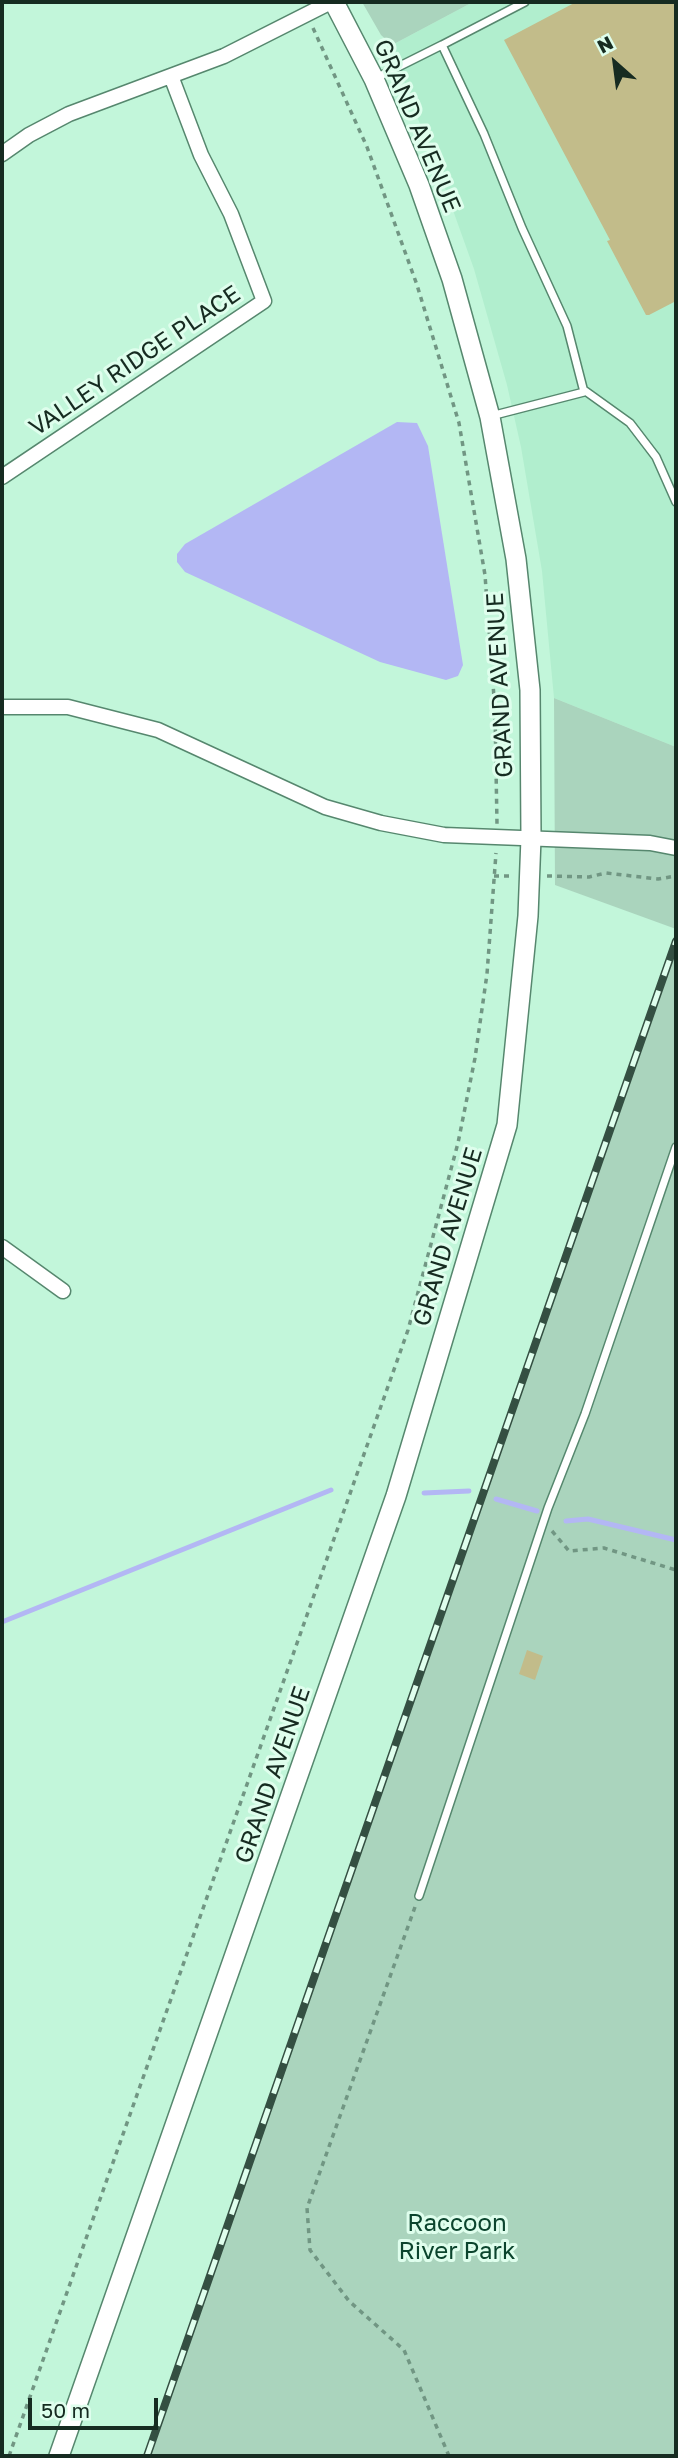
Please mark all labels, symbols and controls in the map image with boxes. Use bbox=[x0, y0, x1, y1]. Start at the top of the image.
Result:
north arrow bbox=[580, 28, 650, 98]
text: N bbox=[593, 30, 617, 58]
street label: GRAND AVENUE bbox=[368, 35, 466, 217]
street label: VALLEY RIDGE PLACE bbox=[24, 280, 246, 442]
street label: GRAND AVENUE bbox=[481, 592, 519, 778]
street label: GRAND AVENUE bbox=[407, 1144, 489, 1330]
street label: GRAND AVENUE bbox=[229, 1683, 317, 1867]
park label: Raccoon River Park bbox=[399, 2209, 515, 2265]
scale bar bbox=[32, 2384, 161, 2428]
text: 50 m bbox=[41, 2397, 90, 2423]

